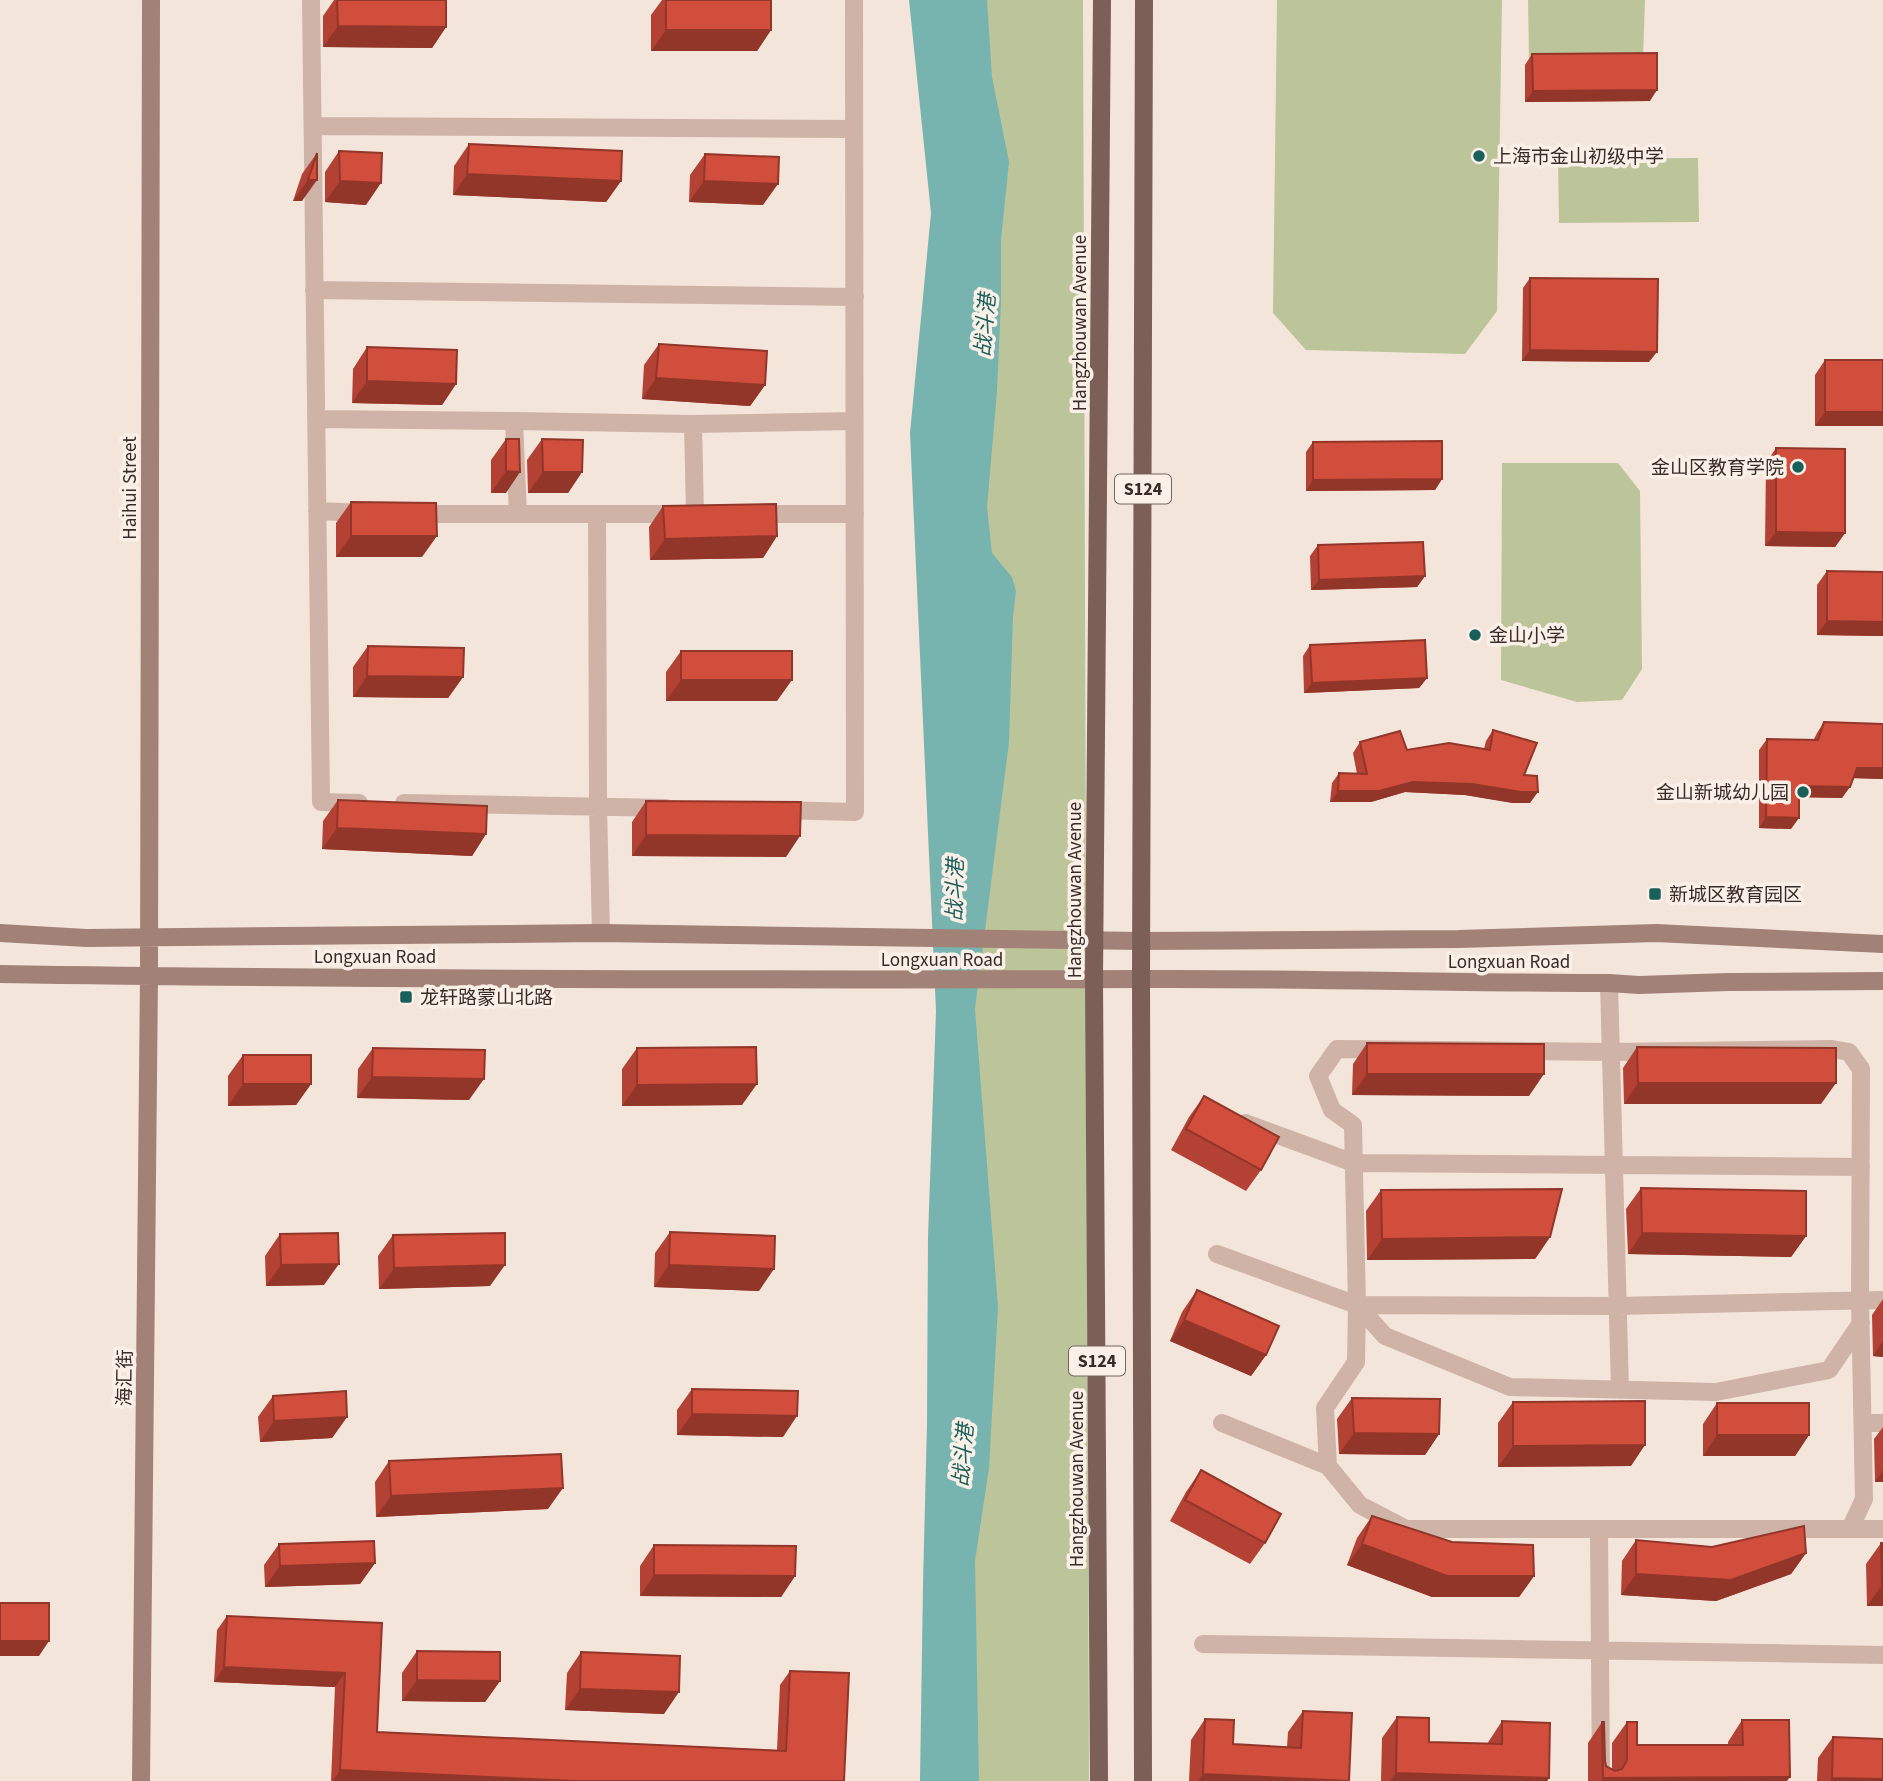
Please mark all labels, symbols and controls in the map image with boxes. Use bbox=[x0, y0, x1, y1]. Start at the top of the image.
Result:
place label: 上海市金山初级中学 bbox=[1493, 144, 1664, 171]
marker: 上海市金山初级中学 bbox=[1471, 148, 1487, 164]
street label: Hangzhouwan Avenue bbox=[1067, 235, 1094, 411]
water label: 战斗港 bbox=[967, 289, 1003, 358]
street label: Haihui Street bbox=[117, 436, 144, 540]
place label: 金山区教育学院 bbox=[1651, 455, 1784, 482]
marker: 金山区教育学院 bbox=[1790, 459, 1806, 475]
road number: S124 bbox=[1115, 475, 1171, 504]
place label: 金山小学 bbox=[1489, 623, 1565, 650]
marker: 金山小学 bbox=[1467, 627, 1483, 643]
place label: 金山新城幼儿园 bbox=[1656, 780, 1789, 807]
marker: 金山新城幼儿园 bbox=[1795, 784, 1811, 800]
street label: Hangzhouwan Avenue bbox=[1062, 802, 1089, 978]
water label: 战斗港 bbox=[939, 855, 971, 922]
place label: 新城区教育园区 bbox=[1669, 882, 1802, 909]
marker: 新城区教育园区 bbox=[1647, 886, 1663, 902]
street label: Longxuan Road bbox=[314, 944, 436, 971]
street label: Longxuan Road bbox=[881, 947, 1003, 974]
street label: Longxuan Road bbox=[1448, 949, 1570, 976]
place label: 龙轩路蒙山北路 bbox=[420, 985, 553, 1012]
marker: 龙轩路蒙山北路 bbox=[398, 989, 414, 1005]
road number: S124 bbox=[1069, 1346, 1125, 1376]
street label: 海汇街 bbox=[112, 1349, 139, 1407]
street label: Hangzhouwan Avenue bbox=[1064, 1391, 1091, 1567]
water label: 战斗港 bbox=[945, 1419, 981, 1488]

